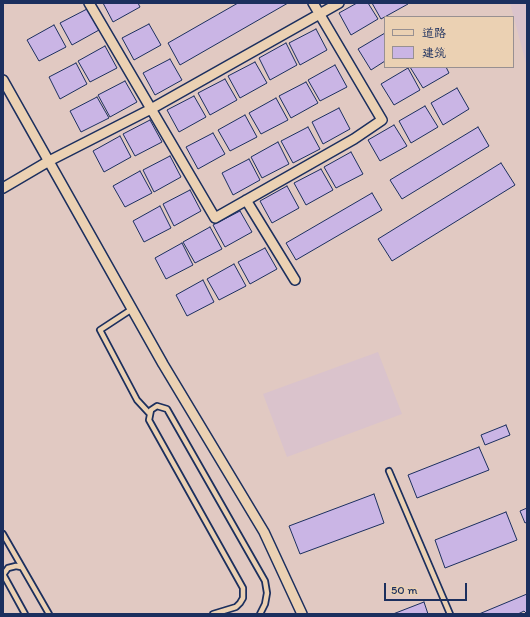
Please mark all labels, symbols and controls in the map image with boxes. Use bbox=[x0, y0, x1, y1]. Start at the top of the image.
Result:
legend bbox=[384, 16, 514, 68]
text: 道路 bbox=[422, 26, 446, 40]
text: 建筑 bbox=[422, 46, 446, 60]
scale bar bbox=[386, 575, 469, 601]
text: 50 m bbox=[391, 583, 417, 597]

